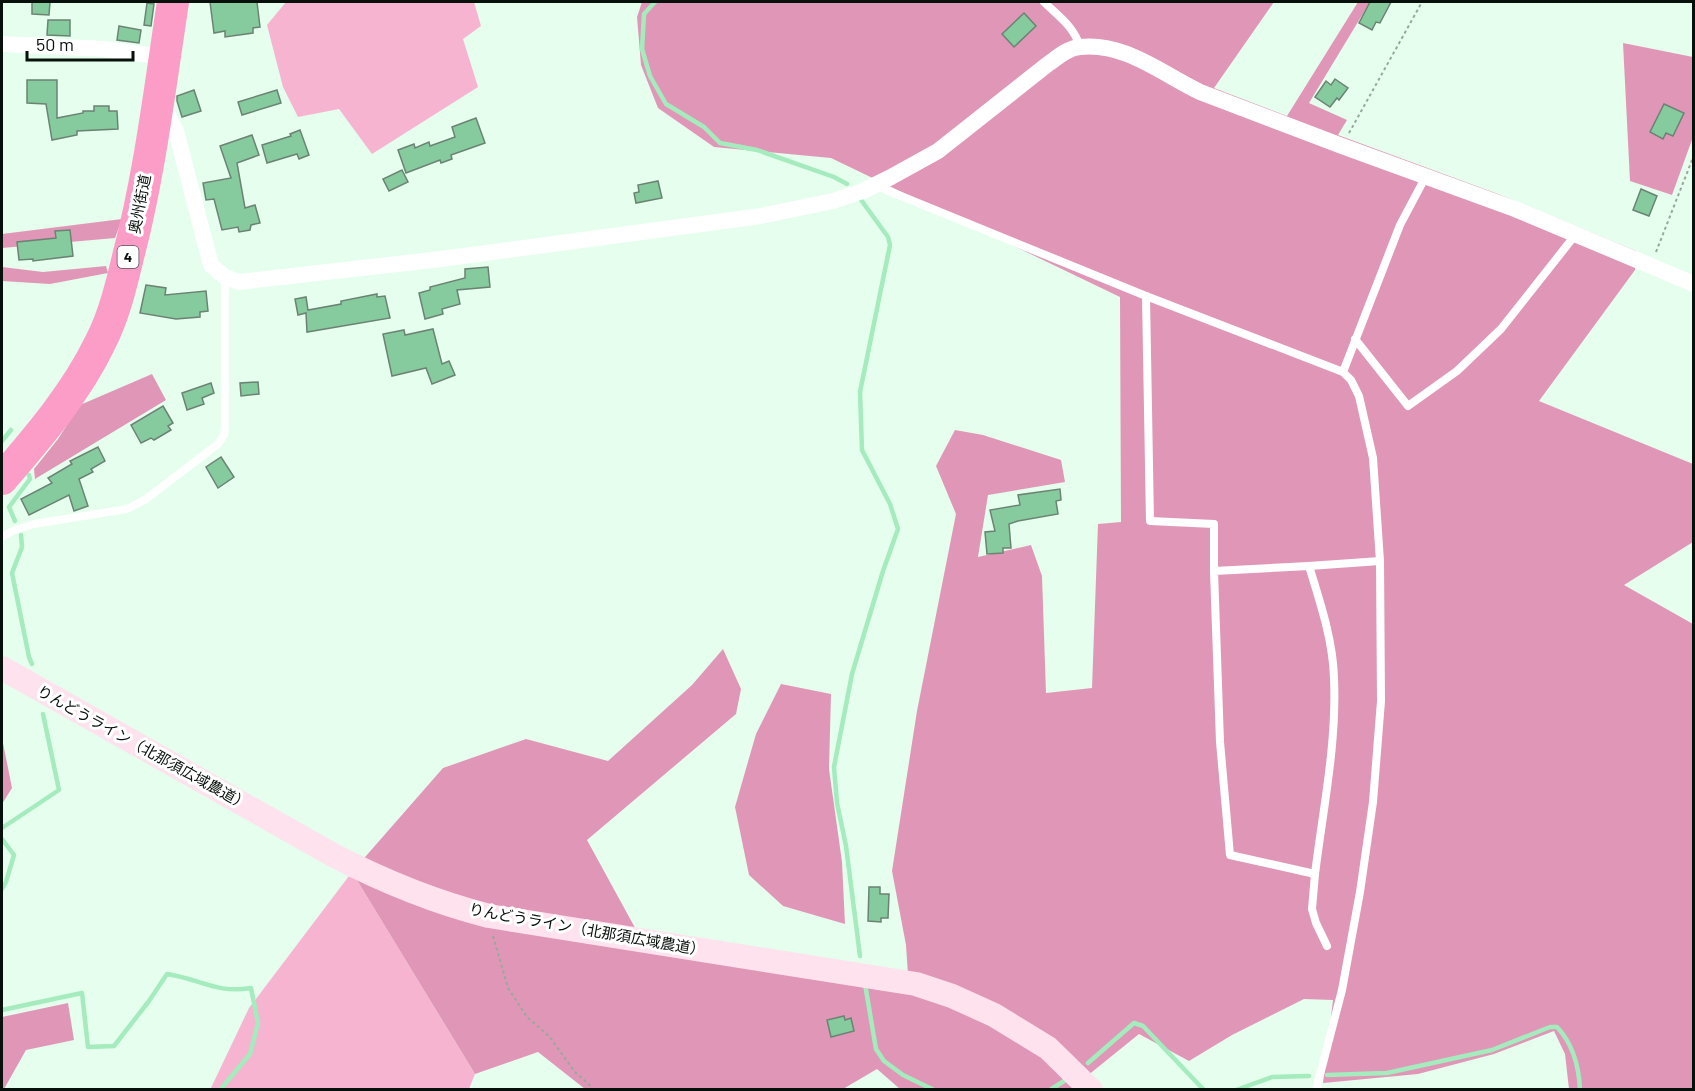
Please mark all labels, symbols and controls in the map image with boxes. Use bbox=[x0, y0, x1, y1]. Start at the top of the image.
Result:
scale bar bbox=[27, 24, 134, 62]
text: 50 m bbox=[36, 33, 74, 55]
street label: 奥州街道 bbox=[124, 173, 154, 235]
road number: 4 bbox=[118, 246, 138, 268]
street label: りんどうライン（北那須広域農道） bbox=[34, 681, 253, 813]
street label: りんどうライン（北那須広域農道） bbox=[468, 899, 707, 959]

